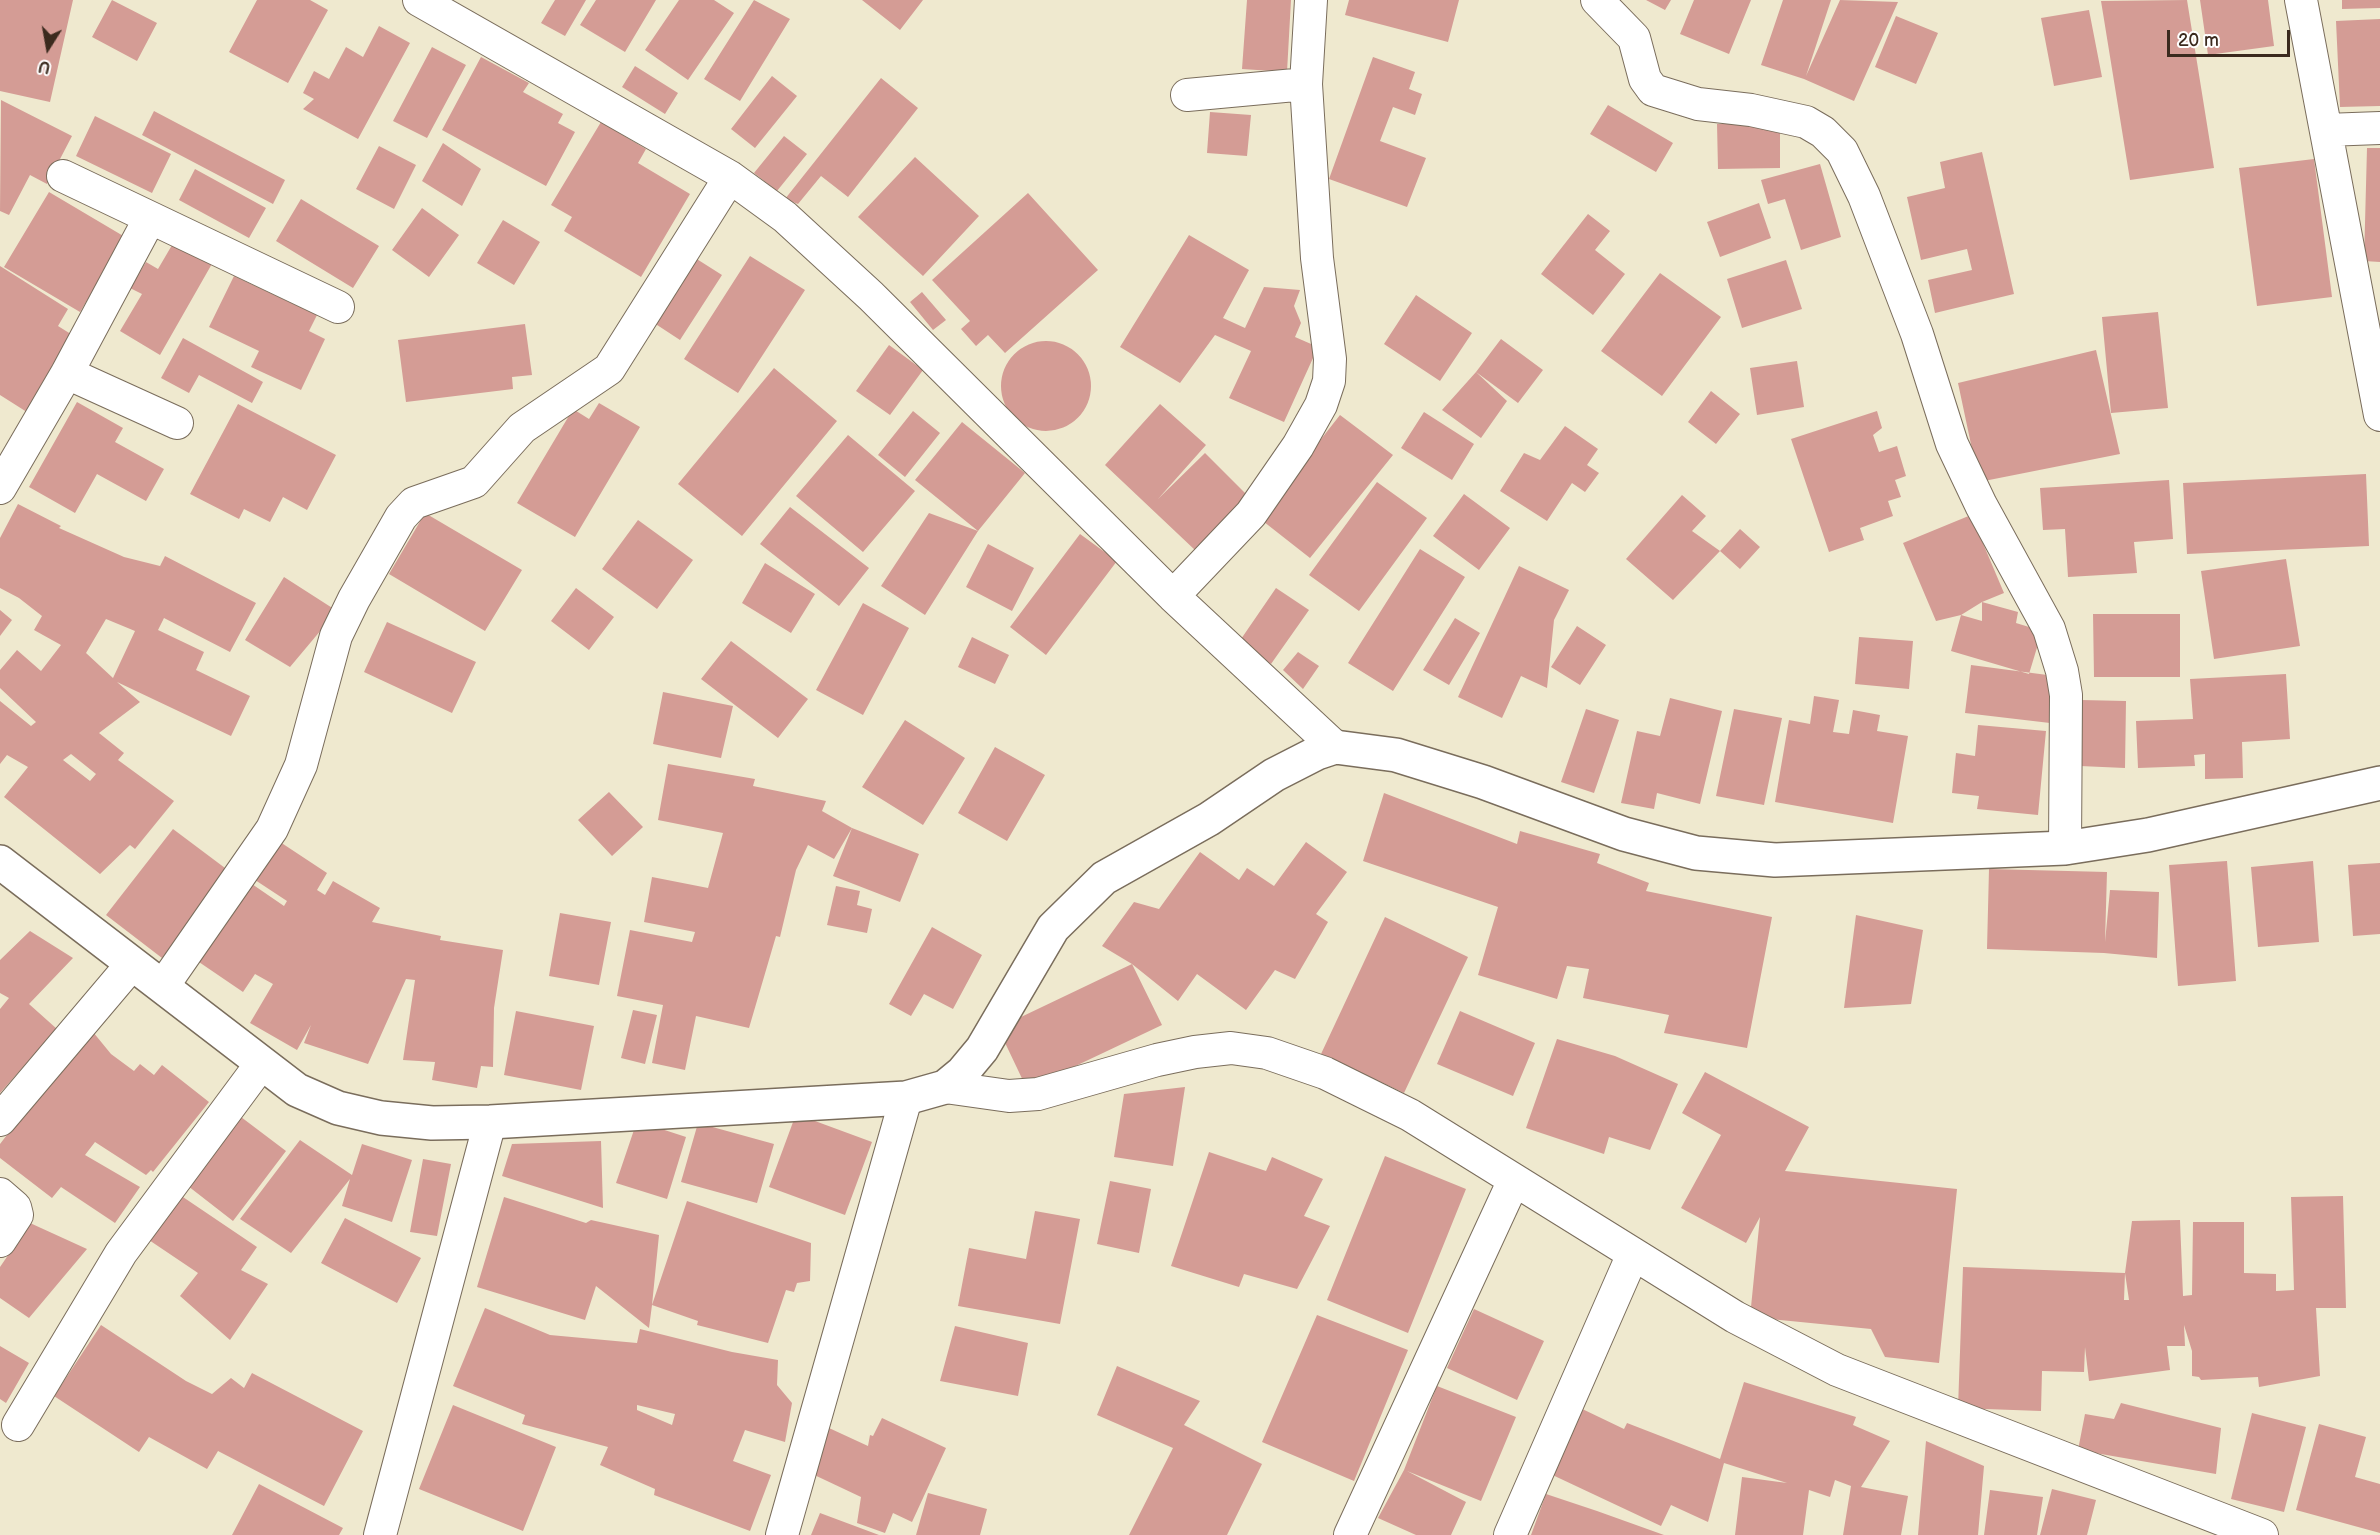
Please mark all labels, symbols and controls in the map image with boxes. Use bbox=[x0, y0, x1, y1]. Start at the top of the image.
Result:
north arrow bbox=[18, 18, 78, 78]
scale bar bbox=[2170, 18, 2293, 56]
text: 20 m bbox=[2178, 30, 2219, 51]
text: U bbox=[37, 56, 52, 77]

